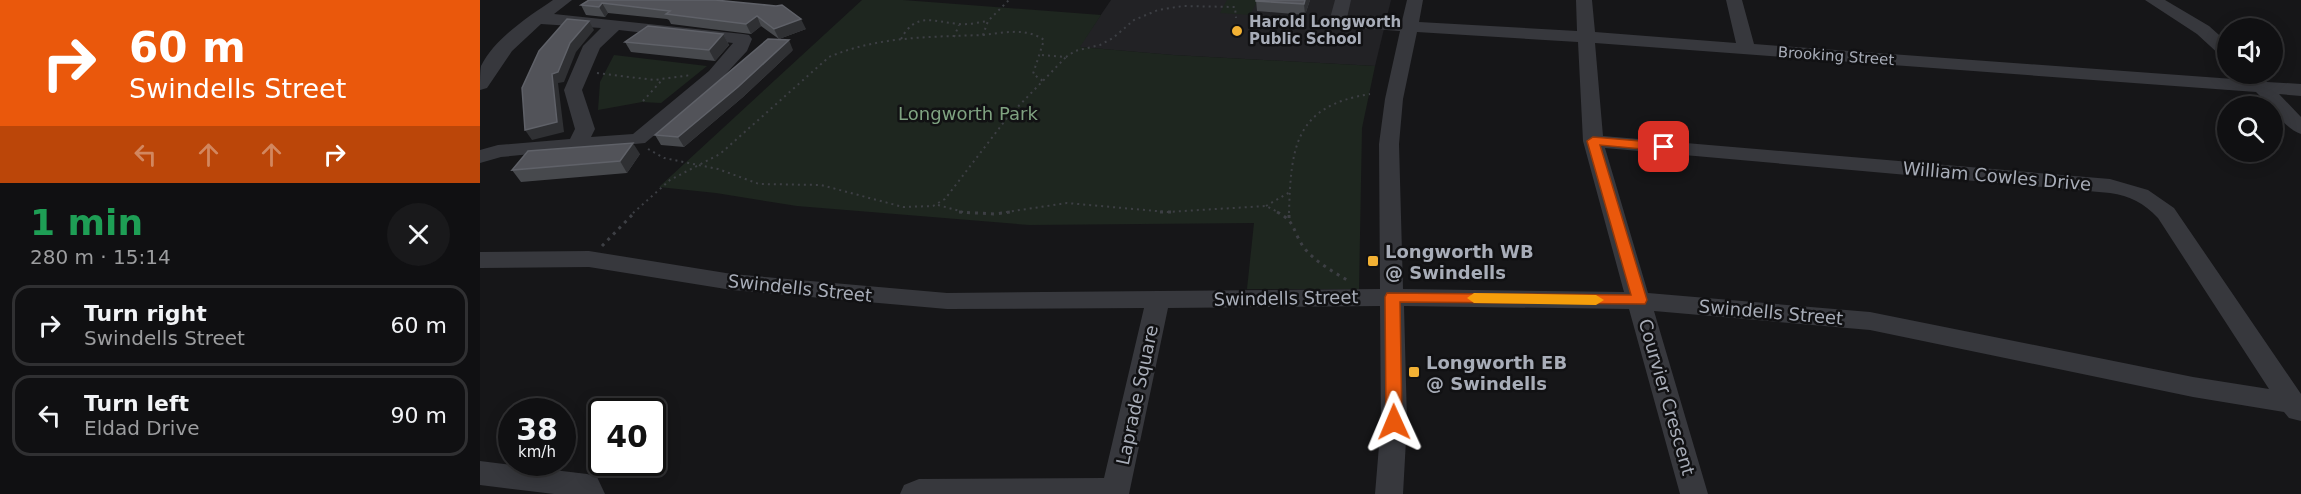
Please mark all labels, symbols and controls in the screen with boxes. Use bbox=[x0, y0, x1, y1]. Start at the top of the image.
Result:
place label: Harold Longworth Public School bbox=[1249, 13, 1401, 48]
map controls bbox=[2217, 18, 2283, 162]
button: sound bbox=[2217, 18, 2283, 84]
text: 60 m bbox=[129, 23, 246, 72]
icon: right bbox=[30, 24, 108, 102]
marker: Harold Longworth Public School bbox=[1230, 24, 1244, 38]
street label: Brooking Street bbox=[1777, 43, 1895, 69]
text: Swindells Street bbox=[129, 73, 346, 104]
button: search bbox=[2217, 96, 2283, 162]
park label: Longworth Park bbox=[898, 103, 1038, 124]
pin bbox=[1638, 121, 1689, 172]
icon: arrive bbox=[1647, 130, 1680, 163]
icon: left bbox=[129, 138, 162, 171]
icon: ahead bbox=[192, 138, 225, 171]
icon: ahead bbox=[255, 138, 288, 171]
icon: right bbox=[318, 138, 351, 171]
street label: William Cowles Drive bbox=[1902, 157, 2092, 195]
text: 1 min bbox=[30, 202, 143, 243]
button: close bbox=[387, 203, 450, 266]
place label: Longworth WB @ Swindells bbox=[1385, 241, 1534, 283]
text: 280 m · 15:14 bbox=[30, 245, 171, 269]
marker: Longworth WB @ Swindells bbox=[1366, 254, 1380, 268]
street label: Swindells Street bbox=[727, 270, 873, 306]
street label: Swindells Street bbox=[1213, 286, 1359, 310]
street label: Swindells Street bbox=[1698, 295, 1844, 329]
text: Turn right bbox=[84, 301, 207, 326]
icon: right bbox=[33, 309, 66, 342]
text: 60 m bbox=[391, 313, 447, 338]
street label: Courvier Crescent bbox=[1635, 316, 1699, 478]
street label: Laprade Square bbox=[1112, 323, 1162, 467]
text: Swindells Street bbox=[84, 326, 245, 350]
place label: Longworth EB @ Swindells bbox=[1426, 352, 1567, 394]
marker: Longworth EB @ Swindells bbox=[1407, 365, 1421, 379]
position arrow bbox=[1362, 390, 1426, 454]
text: Turn left bbox=[84, 391, 189, 416]
speed limit sign: 40 bbox=[588, 398, 666, 476]
icon: left bbox=[33, 399, 66, 432]
text: 90 m bbox=[391, 403, 447, 428]
text: 38 bbox=[516, 412, 558, 447]
text: Eldad Drive bbox=[84, 416, 200, 440]
text: km/h bbox=[518, 443, 556, 461]

